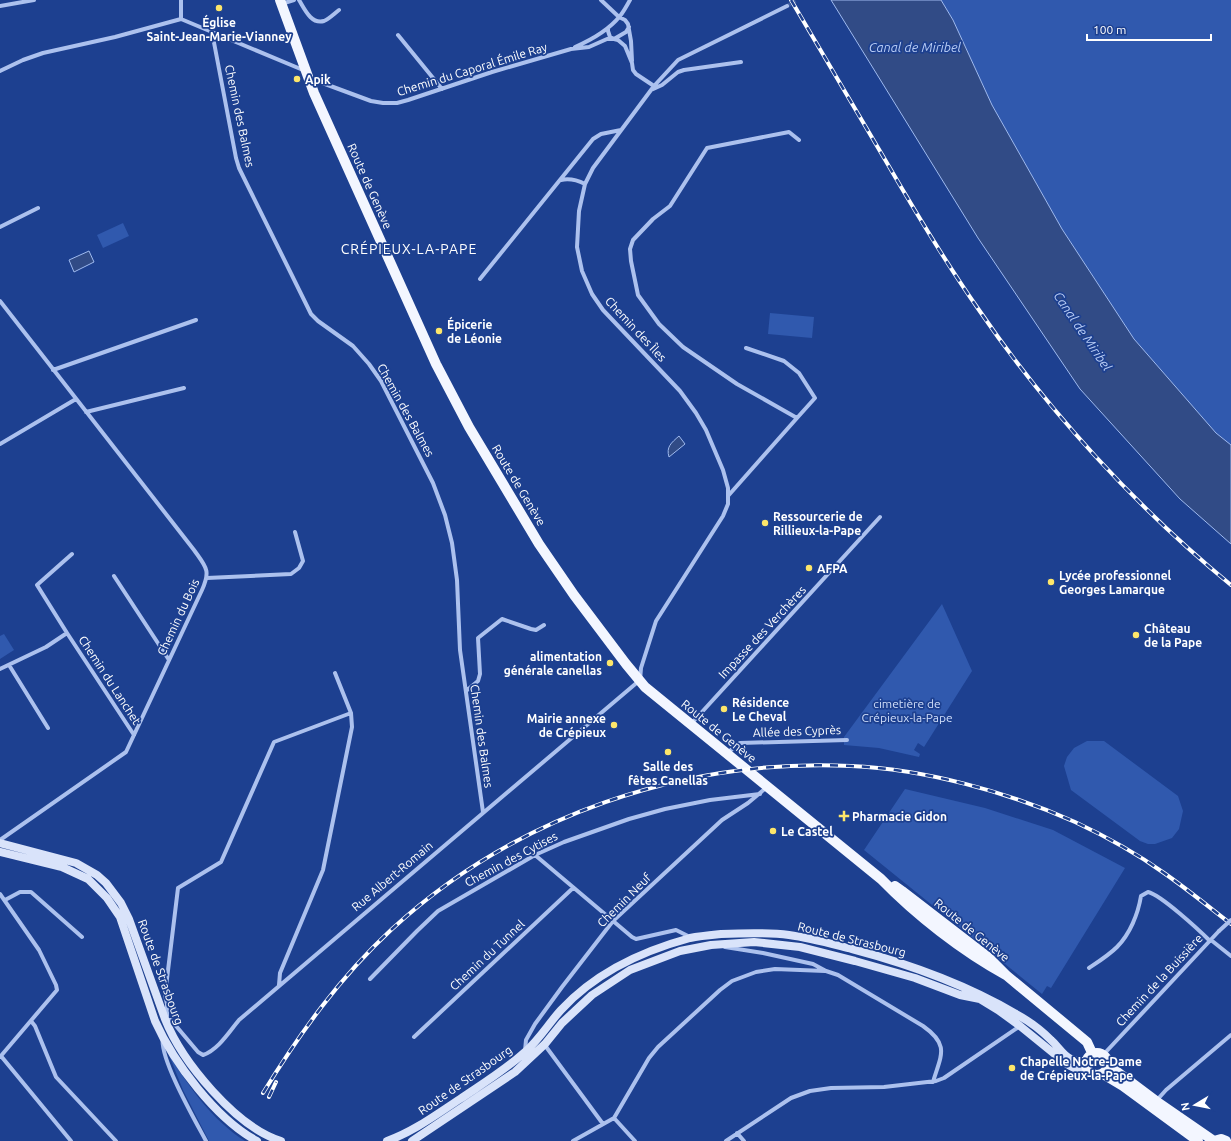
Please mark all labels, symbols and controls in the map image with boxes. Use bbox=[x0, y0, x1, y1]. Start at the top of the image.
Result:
marker: Église Saint-Jean-Marie-Vianney bbox=[214, 3, 224, 13]
place label: Église Saint-Jean-Marie-Vianney bbox=[146, 14, 292, 43]
scale bar bbox=[1087, 16, 1211, 42]
text: 100 m bbox=[1093, 23, 1126, 36]
street label: Chemin du Caporal Émile Ray bbox=[395, 40, 549, 98]
water label: Canal de Miribel bbox=[869, 40, 962, 54]
street label: Chemin des Balmes bbox=[223, 64, 257, 168]
place label: Apik bbox=[305, 73, 331, 86]
marker: Apik bbox=[292, 74, 302, 84]
street label: Route de Genève bbox=[345, 141, 395, 231]
district label: CRÉPIEUX-LA-PAPE bbox=[341, 240, 477, 257]
water label: Canal de Miribel bbox=[1051, 289, 1115, 373]
street label: Chemin des Îles bbox=[603, 294, 669, 364]
place label: Épicerie de Léonie bbox=[447, 316, 502, 345]
marker: Épicerie de Léonie bbox=[434, 326, 444, 336]
street label: Chemin des Balmes bbox=[375, 361, 437, 459]
street label: Route de Genève bbox=[490, 442, 548, 528]
place label: Ressourcerie de Rillieux-la-Pape bbox=[773, 510, 863, 537]
marker: Ressourcerie de Rillieux-la-Pape bbox=[760, 518, 770, 528]
place label: AFPA bbox=[817, 562, 848, 575]
marker: AFPA bbox=[804, 563, 814, 573]
place label: Lycée professionnel Georges Lamarque bbox=[1059, 569, 1172, 596]
street label: Chemin du Bois bbox=[155, 577, 201, 657]
marker: Lycée professionnel Georges Lamarque bbox=[1046, 577, 1056, 587]
street label: Impasse des Verchères bbox=[716, 583, 808, 681]
place label: Château de la Pape bbox=[1144, 622, 1202, 649]
marker: Château de la Pape bbox=[1131, 630, 1141, 640]
street label: Chemin du Lanchet bbox=[76, 633, 144, 727]
place label: alimentation générale canellas bbox=[504, 650, 602, 677]
marker: alimentation générale canellas bbox=[605, 658, 615, 668]
street label: Chemin des Balmes bbox=[468, 683, 496, 789]
place label: Résidence Le Cheval bbox=[732, 696, 789, 723]
street label: Route de Genève bbox=[679, 697, 759, 765]
park label: cimetière de Crépieux-la-Pape bbox=[861, 697, 953, 724]
marker: Résidence Le Cheval bbox=[719, 704, 729, 714]
place label: Mairie annexe de Crépieux bbox=[527, 712, 606, 739]
marker: Mairie annexe de Crépieux bbox=[609, 720, 619, 730]
street label: Allée des Cyprès bbox=[753, 723, 841, 739]
marker: Salle des fêtes Canellas bbox=[663, 747, 673, 757]
place label: Salle des fêtes Canellas bbox=[628, 760, 708, 787]
place label: Pharmacie Gidon bbox=[852, 810, 947, 823]
marker: Pharmacie Gidon bbox=[839, 811, 849, 821]
place label: Le Castel bbox=[781, 825, 833, 838]
marker: Le Castel bbox=[768, 826, 778, 836]
street label: Chemin des Cytises bbox=[462, 829, 560, 889]
street label: Rue Albert-Romain bbox=[349, 838, 435, 914]
street label: Chemin Neuf bbox=[595, 870, 654, 929]
street label: Route de Genève bbox=[932, 896, 1012, 964]
street label: Chemin du Tunnel bbox=[447, 917, 527, 993]
street label: Route de Strasbourg bbox=[136, 918, 186, 1026]
street label: Route de Strasbourg bbox=[797, 919, 907, 959]
street label: Chemin de la Buissière bbox=[1113, 931, 1205, 1029]
street label: Route de Strasbourg bbox=[416, 1043, 514, 1117]
place label: Chapelle Notre-Dame de Crépieux-la-Pape bbox=[1020, 1055, 1142, 1082]
marker: Chapelle Notre-Dame de Crépieux-la-Pape bbox=[1007, 1063, 1017, 1073]
north arrow bbox=[1175, 1085, 1215, 1125]
text: N bbox=[1179, 1102, 1192, 1112]

